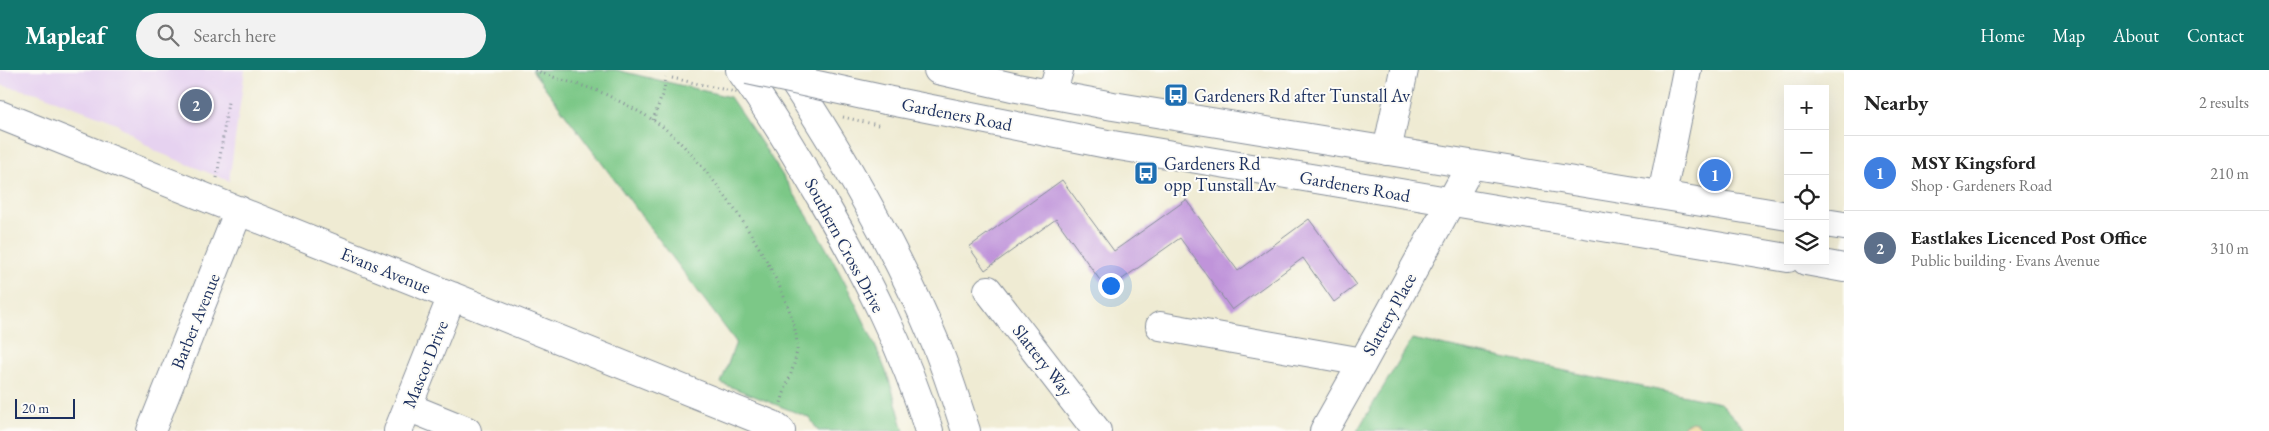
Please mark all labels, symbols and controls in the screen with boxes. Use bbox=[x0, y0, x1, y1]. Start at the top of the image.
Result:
search box bbox=[136, 13, 486, 58]
text: Mapleaf bbox=[25, 20, 106, 51]
icon: search bbox=[154, 21, 182, 49]
text: Search here bbox=[194, 23, 276, 48]
text: Home bbox=[1980, 24, 2025, 47]
text: Map bbox=[2053, 24, 2085, 47]
text: About bbox=[2113, 24, 2159, 47]
text: Contact bbox=[2187, 24, 2244, 47]
bus stop icon: Gardeners Rd after Tunstall Av bbox=[1163, 82, 1189, 108]
place label: Gardeners Rd after Tunstall Av bbox=[1194, 84, 1410, 107]
map controls bbox=[1784, 85, 1829, 265]
button: + bbox=[1784, 85, 1829, 130]
pin: 2 bbox=[180, 86, 212, 124]
text: Nearby bbox=[1864, 89, 1928, 116]
street label: Gardeners Road bbox=[900, 92, 1015, 136]
text: 2 results bbox=[2199, 92, 2249, 113]
button: − bbox=[1784, 130, 1829, 175]
text: MSY Kingsford bbox=[1911, 150, 2036, 175]
place label: Gardeners Rd opp Tunstall Av bbox=[1164, 152, 1276, 196]
pin: 1 bbox=[1699, 156, 1731, 194]
bus stop icon: Gardeners Rd opp Tunstall Av bbox=[1133, 160, 1159, 186]
text: 1 bbox=[1876, 163, 1884, 184]
text: 210 m bbox=[2210, 163, 2249, 184]
street label: Gardeners Road bbox=[1298, 165, 1413, 207]
street label: Southern Cross Drive bbox=[800, 174, 890, 316]
button: locate bbox=[1784, 175, 1829, 220]
text: Shop · Gardeners Road bbox=[1911, 175, 2052, 196]
button: layers bbox=[1784, 220, 1829, 265]
text: Eastlakes Licenced Post Office bbox=[1911, 225, 2147, 250]
text: 2 bbox=[1876, 238, 1884, 259]
text: 310 m bbox=[2210, 238, 2249, 259]
street label: Evans Avenue bbox=[338, 242, 434, 298]
text: Public building · Evans Avenue bbox=[1911, 250, 2100, 271]
street label: Slattery Place bbox=[1357, 269, 1421, 359]
street label: Barber Avenue bbox=[165, 270, 225, 372]
your location bbox=[1098, 273, 1124, 299]
street label: Mascot Drive bbox=[397, 317, 453, 411]
street label: Slattery Way bbox=[1008, 319, 1078, 401]
scale bar bbox=[15, 396, 75, 419]
text: 20 m bbox=[22, 399, 49, 417]

